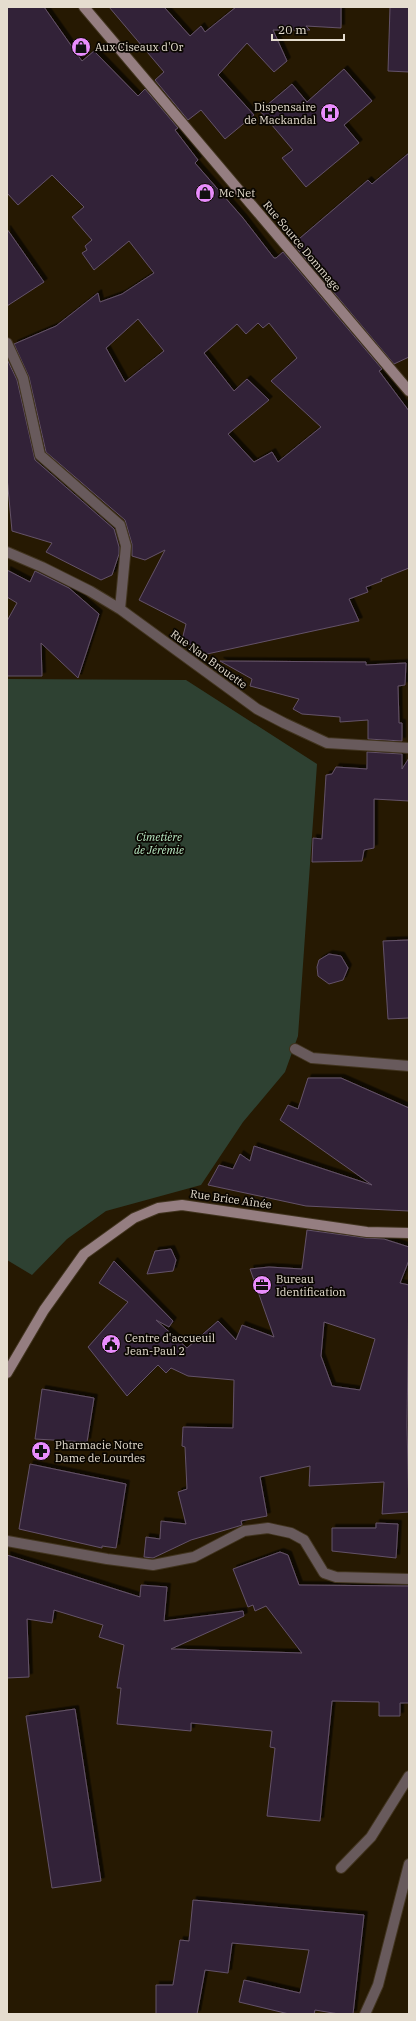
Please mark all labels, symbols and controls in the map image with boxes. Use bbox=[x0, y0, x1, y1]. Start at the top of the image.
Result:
scale bar bbox=[272, 16, 344, 42]
text: 20 m bbox=[278, 22, 307, 37]
shop icon: Aux Ciseaux d'Or bbox=[70, 36, 92, 58]
place label: Aux Ciseaux d'Or bbox=[95, 40, 183, 54]
place label: Dispensaire de Mackandal bbox=[244, 100, 316, 127]
hospital icon: Dispensaire de Mackandal bbox=[319, 102, 341, 124]
shop icon: Mc Net bbox=[194, 182, 216, 204]
place label: Mc Net bbox=[219, 186, 255, 200]
street label: Rue Source Dommage bbox=[260, 198, 344, 294]
street label: Rue Nan Brouette bbox=[168, 626, 250, 692]
park label: Cimetière de Jérémie bbox=[134, 830, 184, 857]
street label: Rue Brice Aînée bbox=[189, 1186, 273, 1212]
place label: Bureau Identification bbox=[276, 1272, 346, 1299]
office icon: Bureau Identification bbox=[251, 1274, 273, 1296]
place label: Centre d'accueuil Jean-Paul 2 bbox=[125, 1331, 215, 1358]
public building icon: Centre d'accueuil Jean-Paul 2 bbox=[100, 1333, 122, 1355]
place label: Pharmacie Notre Dame de Lourdes bbox=[55, 1438, 145, 1465]
pharmacy icon: Pharmacie Notre Dame de Lourdes bbox=[30, 1440, 52, 1462]

